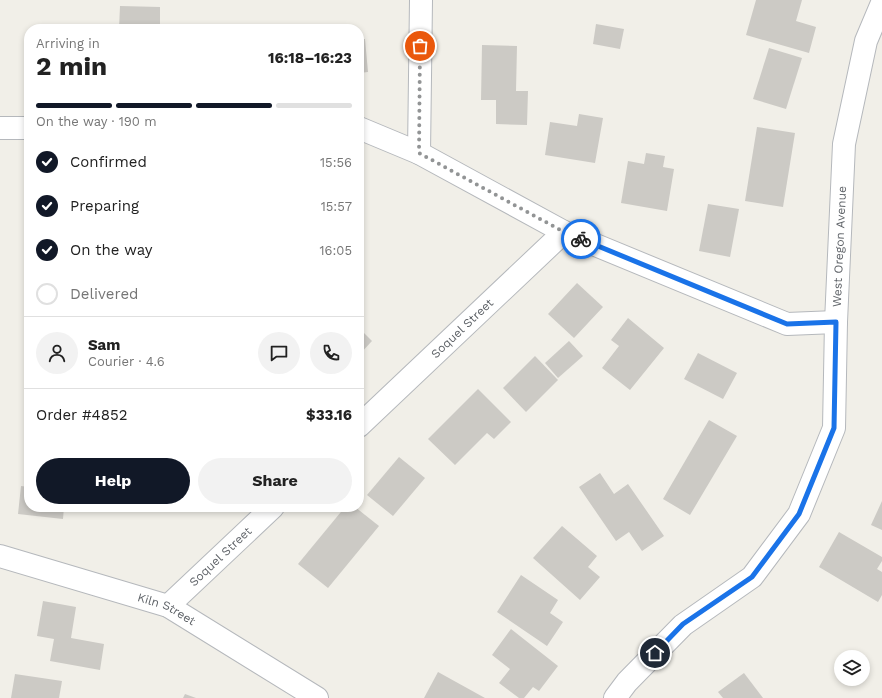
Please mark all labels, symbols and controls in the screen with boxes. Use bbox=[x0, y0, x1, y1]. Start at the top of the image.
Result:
pin bbox=[403, 29, 437, 63]
icon: bag bbox=[409, 35, 431, 57]
text: Arriving in bbox=[36, 36, 100, 51]
text: 16:18–16:23 bbox=[268, 49, 352, 67]
text: 2 min bbox=[36, 51, 107, 81]
text: On the way · 190 m bbox=[36, 114, 157, 129]
icon: check bbox=[36, 151, 58, 173]
text: Confirmed bbox=[70, 153, 147, 171]
text: 15:56 bbox=[320, 155, 352, 170]
street label: West Oregon Avenue bbox=[830, 186, 849, 307]
icon: check bbox=[36, 195, 58, 217]
text: Preparing bbox=[70, 197, 139, 215]
text: 15:57 bbox=[321, 199, 352, 214]
courier bbox=[561, 219, 601, 259]
icon: bike bbox=[570, 228, 592, 250]
icon: check bbox=[36, 239, 58, 261]
text: On the way bbox=[70, 241, 152, 259]
text: 16:05 bbox=[320, 243, 352, 258]
text: Delivered bbox=[70, 285, 138, 303]
street label: Soquel Street bbox=[428, 296, 496, 361]
button: person bbox=[36, 332, 78, 374]
button: chat bbox=[258, 332, 300, 374]
button: phone bbox=[310, 332, 352, 374]
text: Sam bbox=[88, 336, 120, 354]
text: Courier · 4.6 bbox=[88, 354, 165, 369]
text: Order #4852 bbox=[36, 406, 127, 424]
text: $33.16 bbox=[306, 406, 352, 424]
button: Help bbox=[36, 458, 190, 504]
button: Share bbox=[198, 458, 352, 504]
street label: Soquel Street bbox=[186, 524, 254, 589]
street label: Kiln Street bbox=[136, 590, 198, 628]
pin bbox=[638, 636, 672, 670]
icon: home bbox=[644, 642, 666, 664]
map controls bbox=[834, 650, 870, 686]
button: layers bbox=[834, 650, 870, 686]

